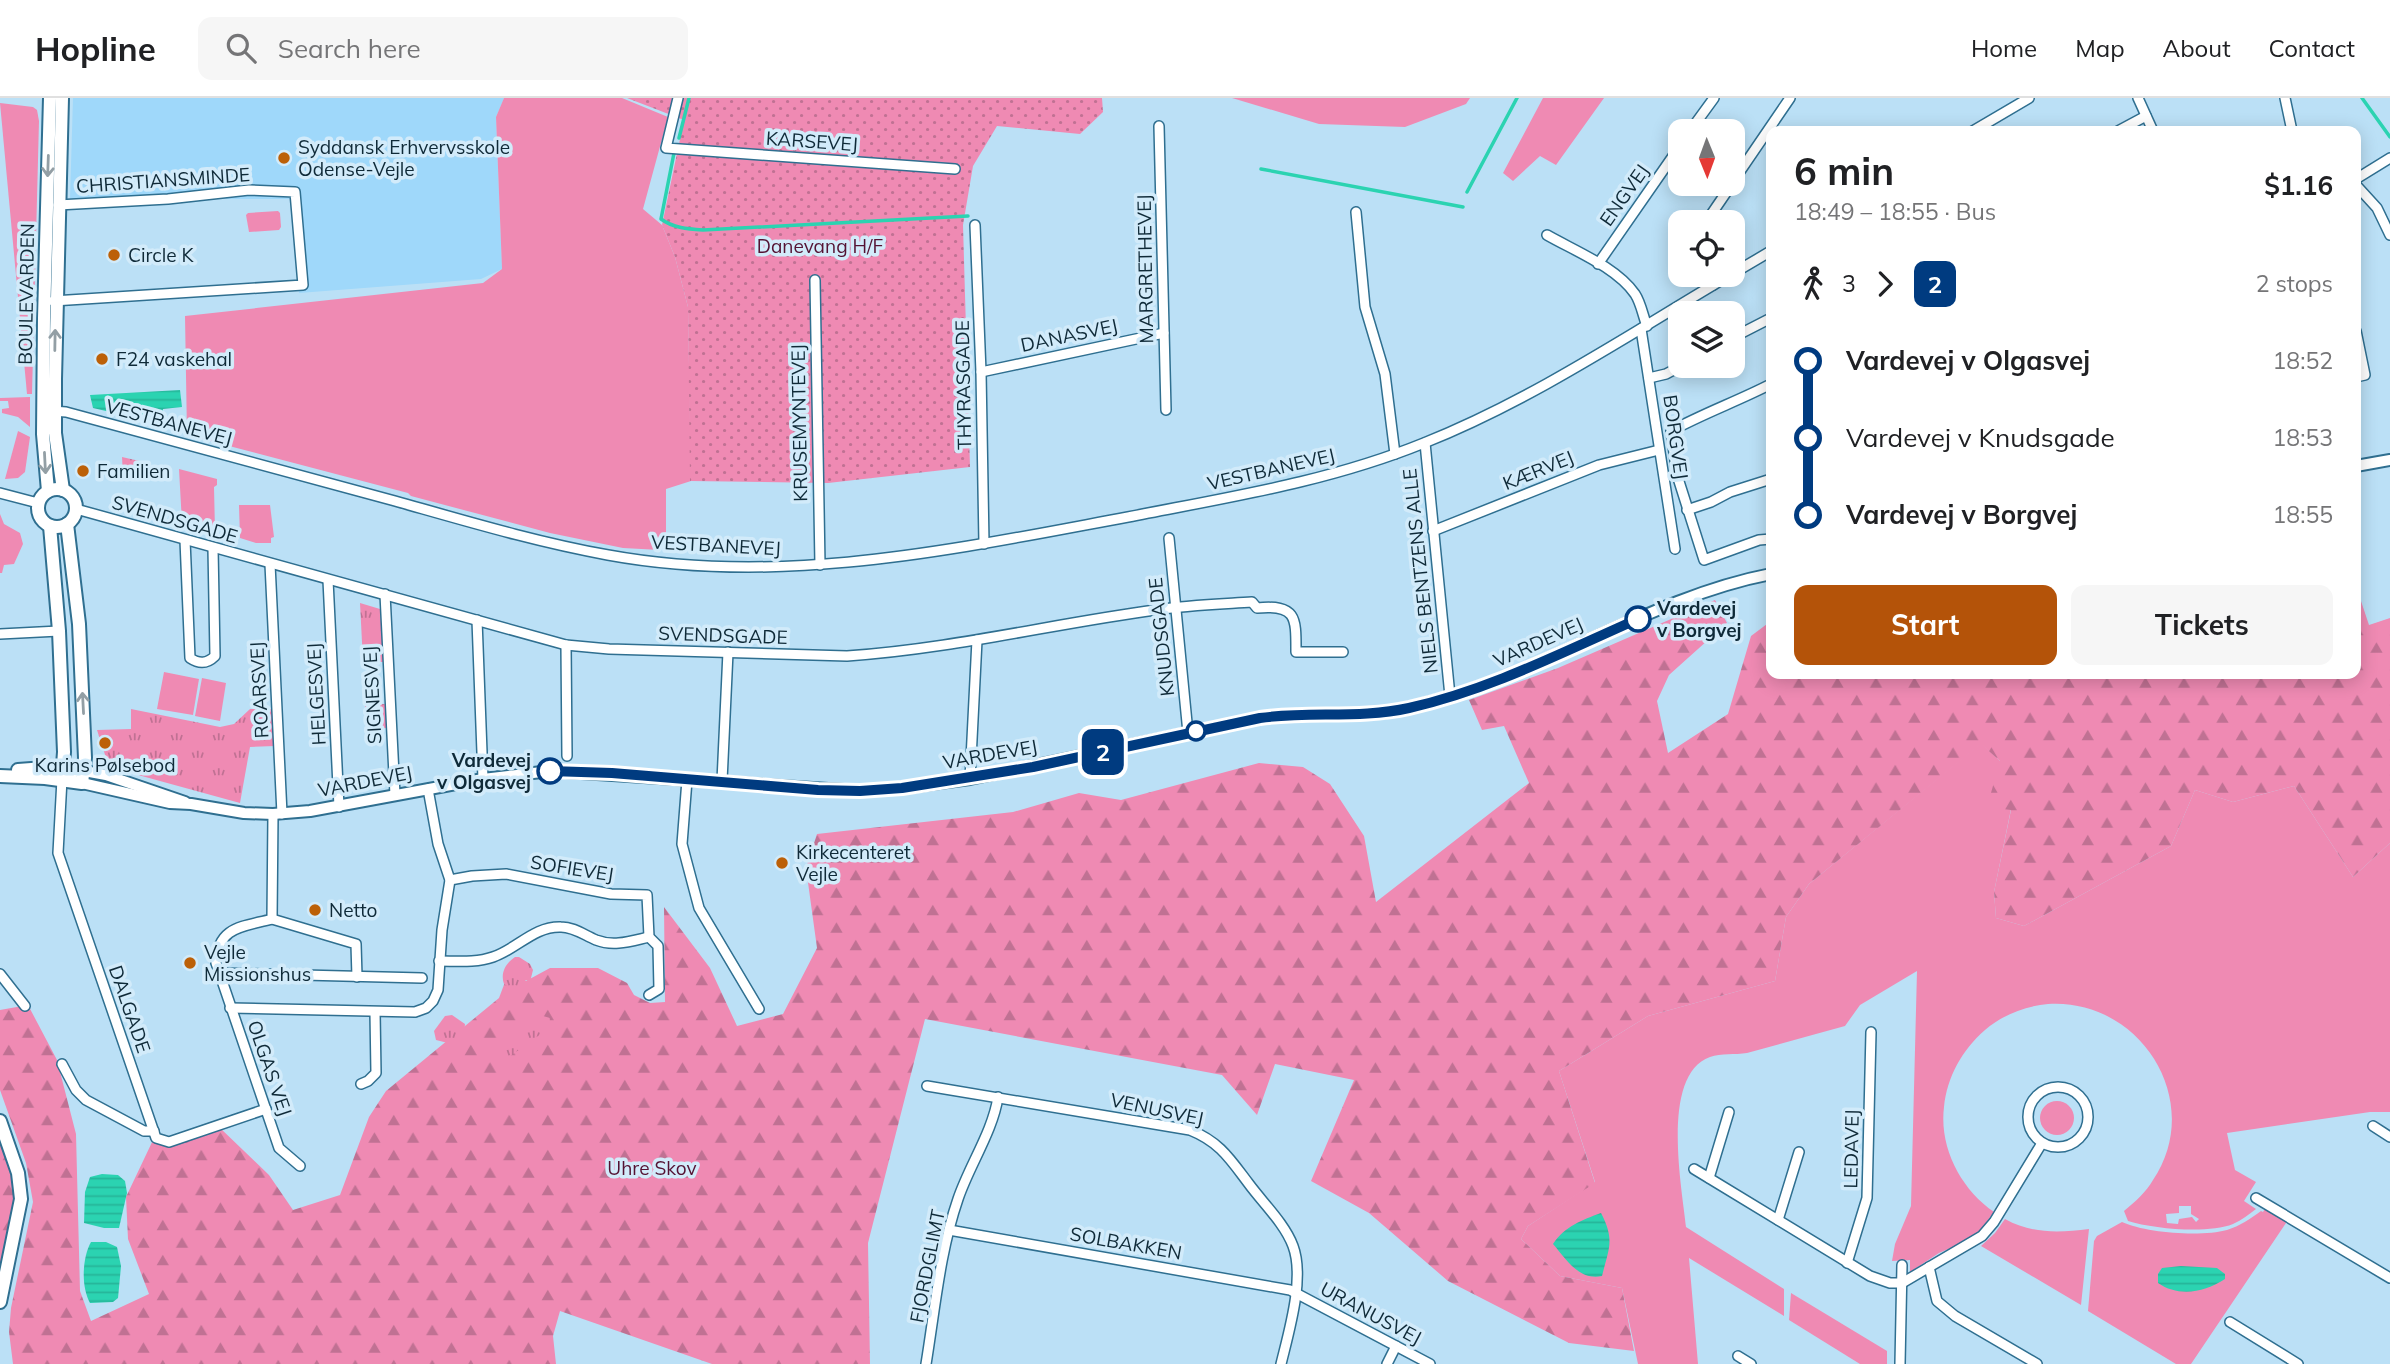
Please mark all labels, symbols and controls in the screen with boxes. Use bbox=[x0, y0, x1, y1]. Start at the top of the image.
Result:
search box bbox=[198, 17, 688, 80]
text: Hopline bbox=[35, 28, 156, 69]
icon: search bbox=[222, 29, 260, 67]
text: Search here bbox=[278, 32, 421, 65]
text: Home bbox=[1971, 33, 2037, 63]
text: Map bbox=[2075, 33, 2125, 63]
text: About bbox=[2163, 33, 2231, 63]
text: Contact bbox=[2269, 33, 2355, 63]
north arrow bbox=[1668, 119, 1745, 196]
map controls bbox=[1668, 119, 1745, 378]
street label: KARSEVEJ bbox=[765, 126, 859, 156]
place label: Syddansk Erhvervsskole Odense-Vejle bbox=[298, 135, 510, 181]
text: 6 min bbox=[1794, 147, 1894, 195]
marker: Syddansk Erhvervsskole Odense-Vejle bbox=[276, 150, 292, 166]
one-way arrow bbox=[42, 154, 55, 177]
street label: ENGVEJ bbox=[1594, 160, 1654, 230]
street label: CHRISTIANSMINDE bbox=[75, 162, 251, 198]
text: $1.16 bbox=[2264, 169, 2333, 202]
street label: MARGRETHEVEJ bbox=[1132, 194, 1158, 344]
text: 18:49 – 18:55 · Bus bbox=[1794, 197, 1996, 226]
button: locate bbox=[1668, 210, 1745, 287]
street label: BOULEVARDEN bbox=[13, 223, 39, 365]
park label: Danevang H/F bbox=[757, 234, 884, 258]
place label: Circle K bbox=[128, 243, 195, 267]
marker: Circle K bbox=[106, 247, 122, 263]
icon: walk bbox=[1794, 265, 1832, 303]
icon: forward bbox=[1866, 265, 1904, 303]
text: 3 bbox=[1842, 269, 1856, 298]
text: 2 bbox=[1928, 269, 1942, 299]
text: 2 stops bbox=[2256, 269, 2333, 298]
button: layers bbox=[1668, 301, 1745, 378]
street label: DANASVEJ bbox=[1018, 313, 1120, 357]
street label: THYRASGADE bbox=[950, 320, 976, 450]
one-way arrow bbox=[49, 329, 62, 352]
street label: KRUSEMYNTEVEJ bbox=[786, 344, 812, 502]
text: Vardevej v Olgasvej bbox=[1846, 344, 2090, 377]
text: 18:52 bbox=[2273, 346, 2333, 375]
place label: F24 vaskehal bbox=[116, 347, 232, 371]
marker: F24 vaskehal bbox=[94, 351, 110, 367]
street label: BORGVEJ bbox=[1658, 393, 1694, 481]
street label: VESTBANEVEJ bbox=[103, 394, 235, 450]
text: Vardevej v Knudsgade bbox=[1846, 421, 2115, 454]
text: 18:53 bbox=[2273, 423, 2333, 452]
street label: VESTBANEVEJ bbox=[1205, 443, 1337, 495]
street label: KÆRVEJ bbox=[1499, 445, 1577, 495]
one-way arrow bbox=[39, 451, 52, 473]
place label: Familien bbox=[97, 459, 170, 483]
marker: Familien bbox=[75, 463, 91, 479]
street label: NIELS BENTZENS ALLE bbox=[1397, 467, 1443, 675]
street label: SVENDSGADE bbox=[109, 490, 241, 548]
text: Vardevej v Borgvej bbox=[1846, 498, 2077, 531]
text: 18:55 bbox=[2273, 500, 2333, 529]
street label: VESTBANEVEJ bbox=[650, 530, 782, 560]
street label: KNUDSGADE bbox=[1143, 576, 1179, 698]
button: Start bbox=[1794, 585, 2057, 665]
button: Tickets bbox=[2071, 585, 2333, 665]
place label: Vardevej v Borgvej bbox=[1656, 596, 1742, 642]
marker: Vardevej v Borgvej bbox=[1625, 606, 1651, 632]
street label: VARDEVEJ bbox=[1490, 612, 1586, 672]
street label: SVENDSGADE bbox=[658, 621, 788, 649]
street label: ROARSVEJ bbox=[244, 641, 274, 739]
street label: HELGESVEJ bbox=[301, 642, 331, 746]
street label: SIGNESVEJ bbox=[357, 645, 387, 745]
one-way arrow bbox=[77, 692, 90, 715]
unlabelled marker bbox=[1186, 721, 1206, 741]
line badge: 2 bbox=[1080, 729, 1126, 775]
street label: VARDEVEJ bbox=[941, 734, 1039, 774]
marker: Karins Pølsebod bbox=[97, 735, 113, 751]
text: 2 bbox=[1096, 737, 1110, 767]
place label: Vardevej v Olgasvej bbox=[436, 748, 531, 794]
place label: Karins Pølsebod bbox=[34, 753, 176, 777]
marker: Vardevej v Olgasvej bbox=[537, 758, 563, 784]
street label: VARDEVEJ bbox=[316, 760, 414, 802]
place label: Kirkecenteret Vejle bbox=[796, 840, 911, 886]
street label: SOFIEVEJ bbox=[529, 850, 615, 886]
marker: Kirkecenteret Vejle bbox=[774, 855, 790, 871]
place label: Netto bbox=[329, 898, 377, 922]
marker: Netto bbox=[307, 902, 323, 918]
place label: Vejle Missionshus bbox=[204, 940, 311, 986]
marker: Vejle Missionshus bbox=[182, 955, 198, 971]
street label: DALGADE bbox=[104, 962, 156, 1056]
street label: OLGAS VEJ bbox=[242, 1017, 298, 1119]
street label: VENUSVEJ bbox=[1108, 1087, 1206, 1131]
street label: LEDAVEJ bbox=[1838, 1109, 1864, 1189]
park label: Uhre Skov bbox=[607, 1156, 697, 1180]
street label: FJORDGLIMT bbox=[904, 1207, 950, 1325]
street label: SOLBAKKEN bbox=[1068, 1221, 1184, 1265]
street label: URANUSVEJ bbox=[1316, 1276, 1426, 1350]

